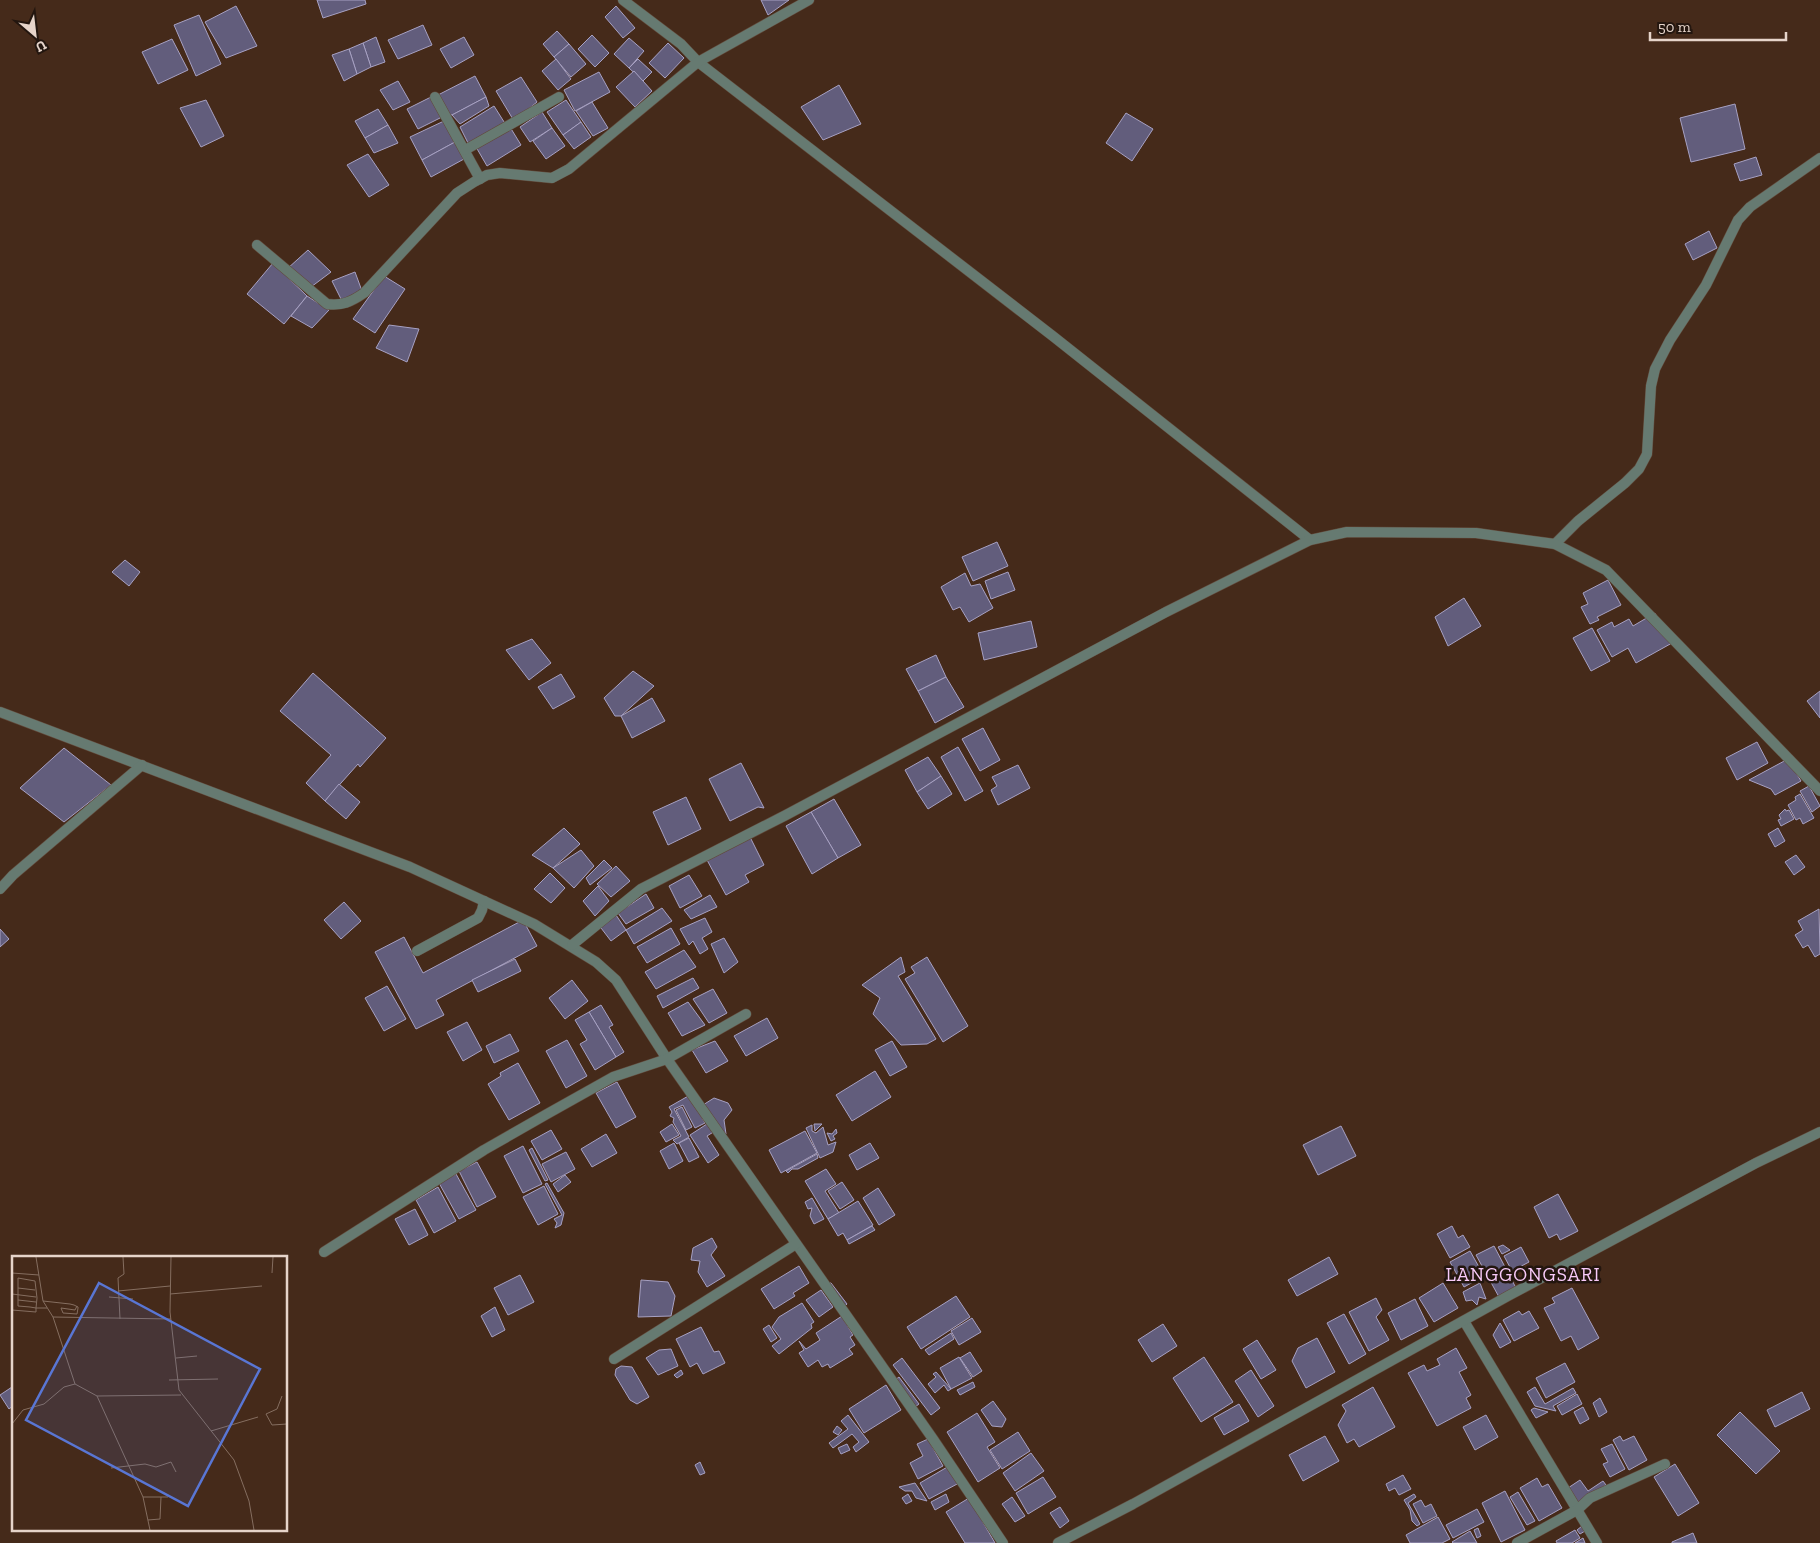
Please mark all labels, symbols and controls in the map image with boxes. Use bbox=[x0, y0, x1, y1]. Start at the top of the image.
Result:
north arrow bbox=[10, 10, 60, 60]
scale bar bbox=[1650, 10, 1786, 42]
text: 50 m bbox=[1658, 18, 1691, 36]
text: U bbox=[32, 36, 49, 56]
inset map bbox=[12, 1256, 288, 1530]
district label: LANGGONGSARI bbox=[1445, 1263, 1601, 1286]

